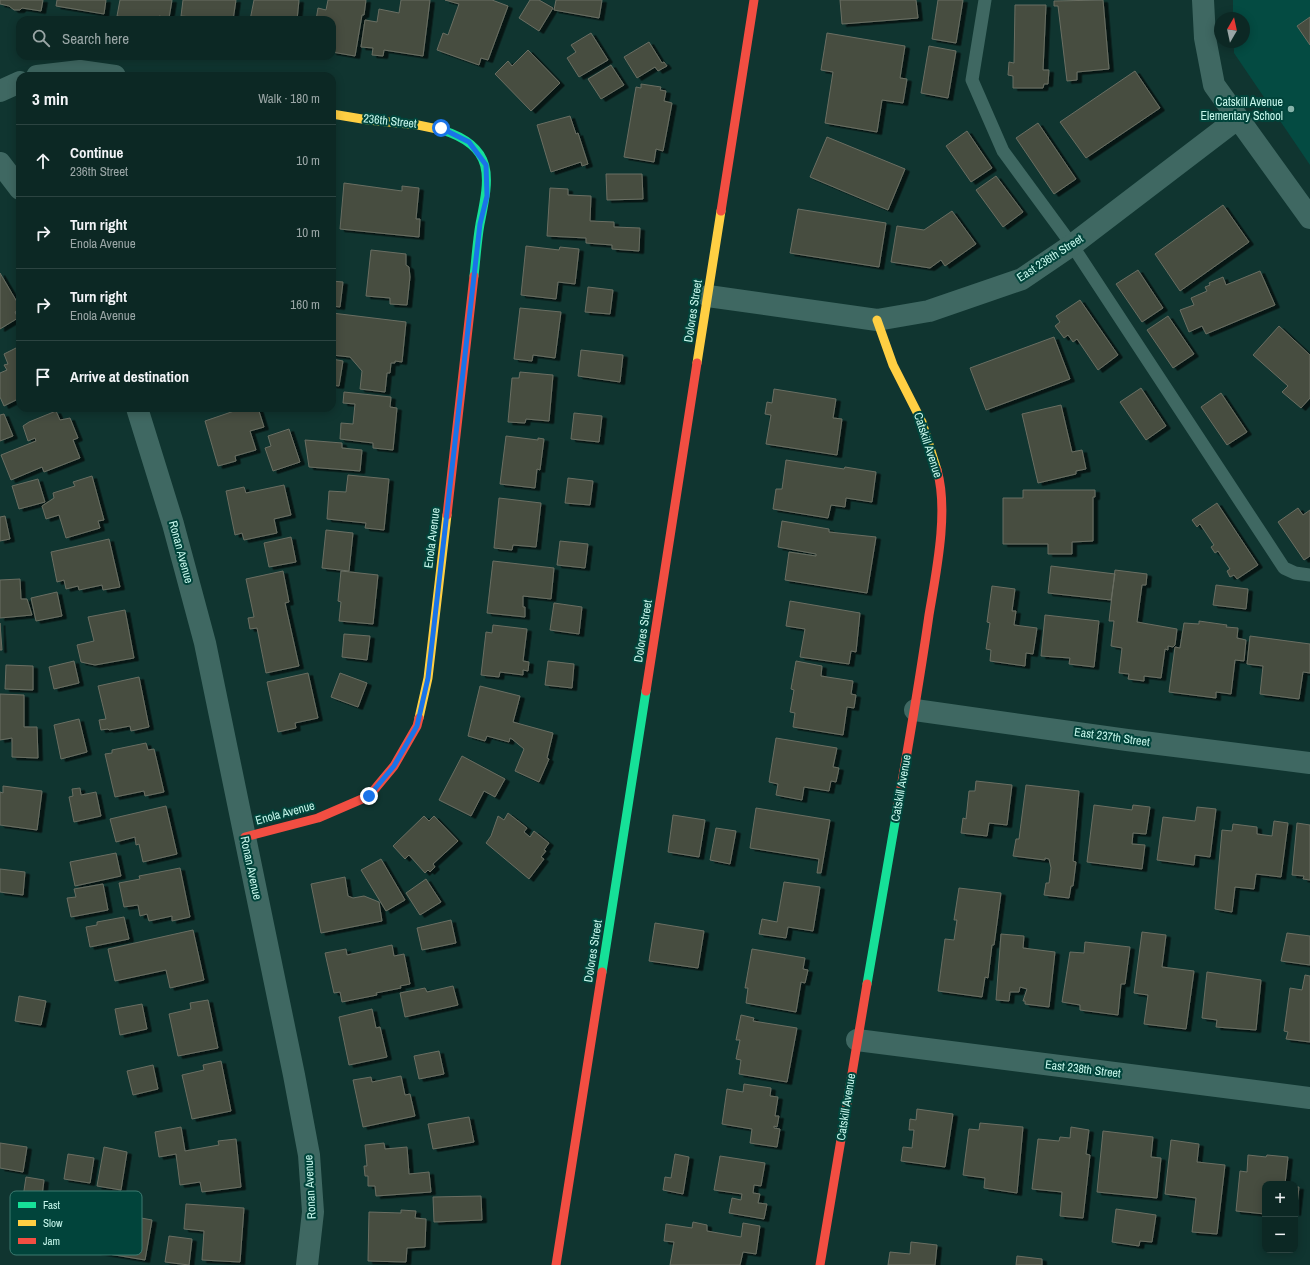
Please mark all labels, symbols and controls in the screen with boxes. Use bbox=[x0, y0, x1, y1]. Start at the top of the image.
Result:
north arrow bbox=[1214, 12, 1250, 48]
search box bbox=[16, 16, 336, 60]
icon: search bbox=[30, 27, 52, 49]
text: Search here bbox=[62, 28, 129, 49]
text: 3 min bbox=[32, 87, 68, 110]
text: Walk · 180 m bbox=[258, 90, 320, 107]
place label: Catskill Avenue Elementary School bbox=[1200, 94, 1283, 124]
marker: Catskill Avenue Elementary School bbox=[1286, 104, 1296, 114]
street label: 236th Street bbox=[362, 110, 418, 132]
route start bbox=[432, 119, 450, 137]
text: Continue bbox=[70, 142, 123, 163]
icon: ahead bbox=[32, 150, 54, 172]
text: 10 m bbox=[296, 152, 320, 169]
text: 236th Street bbox=[70, 163, 128, 180]
text: Turn right bbox=[70, 214, 127, 235]
icon: right bbox=[32, 222, 54, 244]
text: 10 m bbox=[296, 224, 320, 241]
street label: East 236th Street bbox=[1014, 230, 1086, 285]
text: Enola Avenue bbox=[70, 235, 136, 252]
street label: Dolores Street bbox=[680, 278, 706, 343]
text: Turn right bbox=[70, 286, 127, 307]
icon: right bbox=[32, 294, 54, 316]
text: 160 m bbox=[290, 296, 320, 313]
text: Enola Avenue bbox=[70, 307, 136, 324]
icon: arrive bbox=[32, 366, 54, 388]
text: Arrive at destination bbox=[70, 366, 189, 387]
street label: Catskill Avenue bbox=[910, 410, 946, 480]
street label: Enola Avenue bbox=[420, 507, 444, 569]
street label: Ronan Avenue bbox=[165, 519, 197, 585]
street label: Dolores Street bbox=[630, 598, 656, 663]
street label: East 237th Street bbox=[1073, 724, 1151, 750]
street label: Catskill Avenue bbox=[887, 753, 915, 823]
route end bbox=[360, 787, 378, 805]
street label: Enola Avenue bbox=[254, 797, 316, 829]
street label: Ronan Avenue bbox=[236, 835, 266, 901]
street label: Dolores Street bbox=[580, 918, 606, 983]
street label: East 238th Street bbox=[1044, 1056, 1122, 1082]
street label: Catskill Avenue bbox=[833, 1072, 859, 1142]
street label: Ronan Avenue bbox=[300, 1154, 320, 1220]
map controls bbox=[1262, 1181, 1298, 1253]
button: + bbox=[1262, 1181, 1298, 1217]
legend bbox=[10, 1191, 142, 1255]
text: Fast bbox=[43, 1198, 61, 1212]
text: Slow bbox=[43, 1216, 63, 1230]
button: − bbox=[1262, 1217, 1298, 1253]
text: Jam bbox=[43, 1234, 60, 1248]

